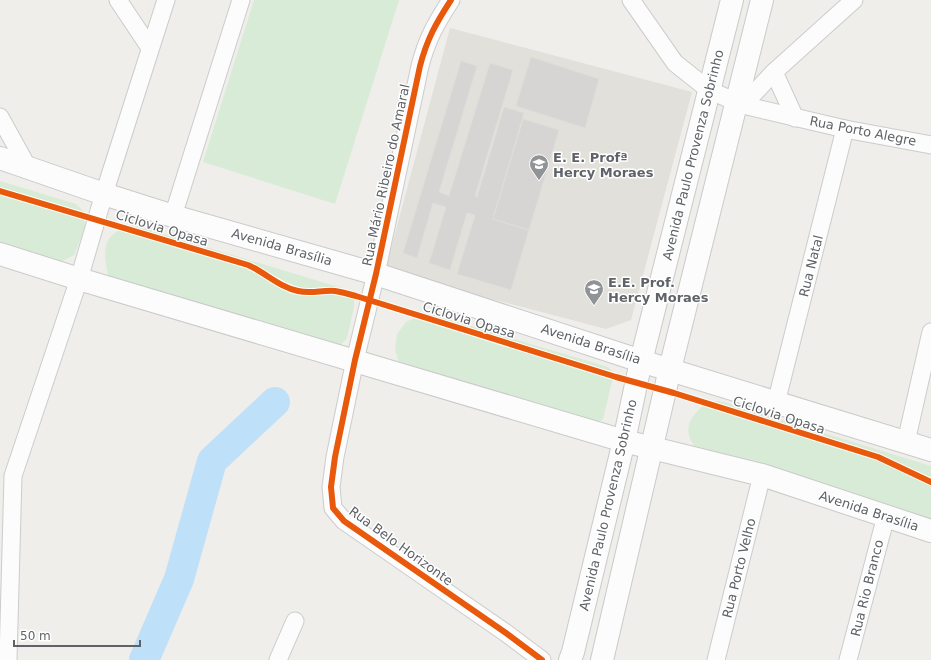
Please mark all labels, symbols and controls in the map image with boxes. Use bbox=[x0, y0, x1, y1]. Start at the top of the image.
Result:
street label: Avenida Paulo Provenza Sobrinho bbox=[660, 48, 726, 262]
street label: Rua Mário Ribeiro do Amaral bbox=[359, 83, 413, 267]
street label: Rua Porto Alegre bbox=[808, 113, 918, 149]
place label: E. E. Profª Hercy Moraes bbox=[553, 150, 654, 180]
school or university icon: E. E. Profª Hercy Moraes bbox=[528, 153, 550, 181]
street label: Ciclovia Opasa bbox=[114, 207, 210, 249]
street label: Avenida Brasília bbox=[230, 225, 334, 269]
street label: Rua Natal bbox=[796, 234, 826, 298]
place label: E.E. Prof. Hercy Moraes bbox=[608, 275, 709, 305]
school or university icon: E.E. Prof. Hercy Moraes bbox=[583, 278, 605, 306]
street label: Ciclovia Opasa bbox=[421, 299, 517, 341]
street label: Avenida Brasília bbox=[539, 321, 643, 367]
street label: Ciclovia Opasa bbox=[731, 393, 827, 437]
street label: Avenida Paulo Provenza Sobrinho bbox=[576, 398, 640, 612]
street label: Avenida Brasília bbox=[817, 488, 921, 534]
street label: Rua Belo Horizonte bbox=[346, 503, 456, 589]
street label: Rua Porto Velho bbox=[719, 517, 759, 619]
street label: Rua Rio Branco bbox=[848, 538, 886, 638]
scale bar bbox=[14, 622, 140, 648]
text: 50 m bbox=[20, 629, 51, 643]

